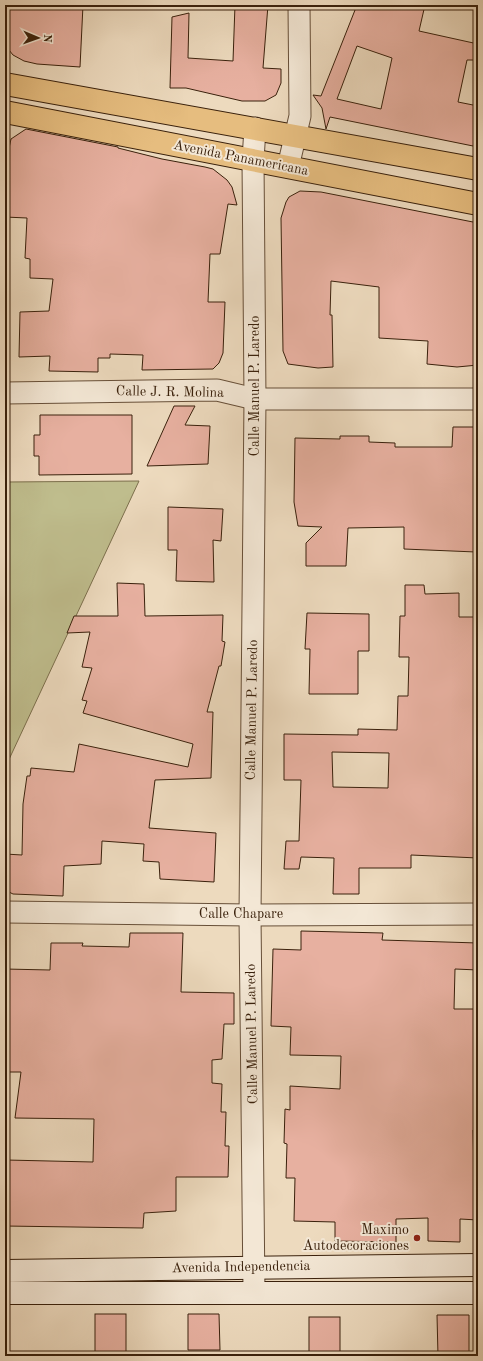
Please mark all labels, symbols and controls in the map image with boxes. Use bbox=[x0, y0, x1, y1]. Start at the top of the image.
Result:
north arrow bbox=[18, 18, 58, 58]
text: N bbox=[41, 34, 52, 43]
street label: Avenida Panamericana bbox=[172, 138, 310, 178]
street label: Calle Manuel P. Laredo bbox=[248, 316, 262, 456]
street label: Calle J. R. Molina bbox=[116, 384, 224, 400]
street label: Calle Manuel P. Laredo bbox=[244, 639, 260, 781]
street label: Calle Chapare bbox=[199, 907, 283, 921]
street label: Calle Manuel P. Laredo bbox=[244, 963, 260, 1105]
place label: Maximo Autodecoraciones bbox=[303, 1223, 409, 1253]
marker: Maximo Autodecoraciones bbox=[412, 1233, 422, 1243]
street label: Avenida Independencia bbox=[172, 1259, 311, 1275]

